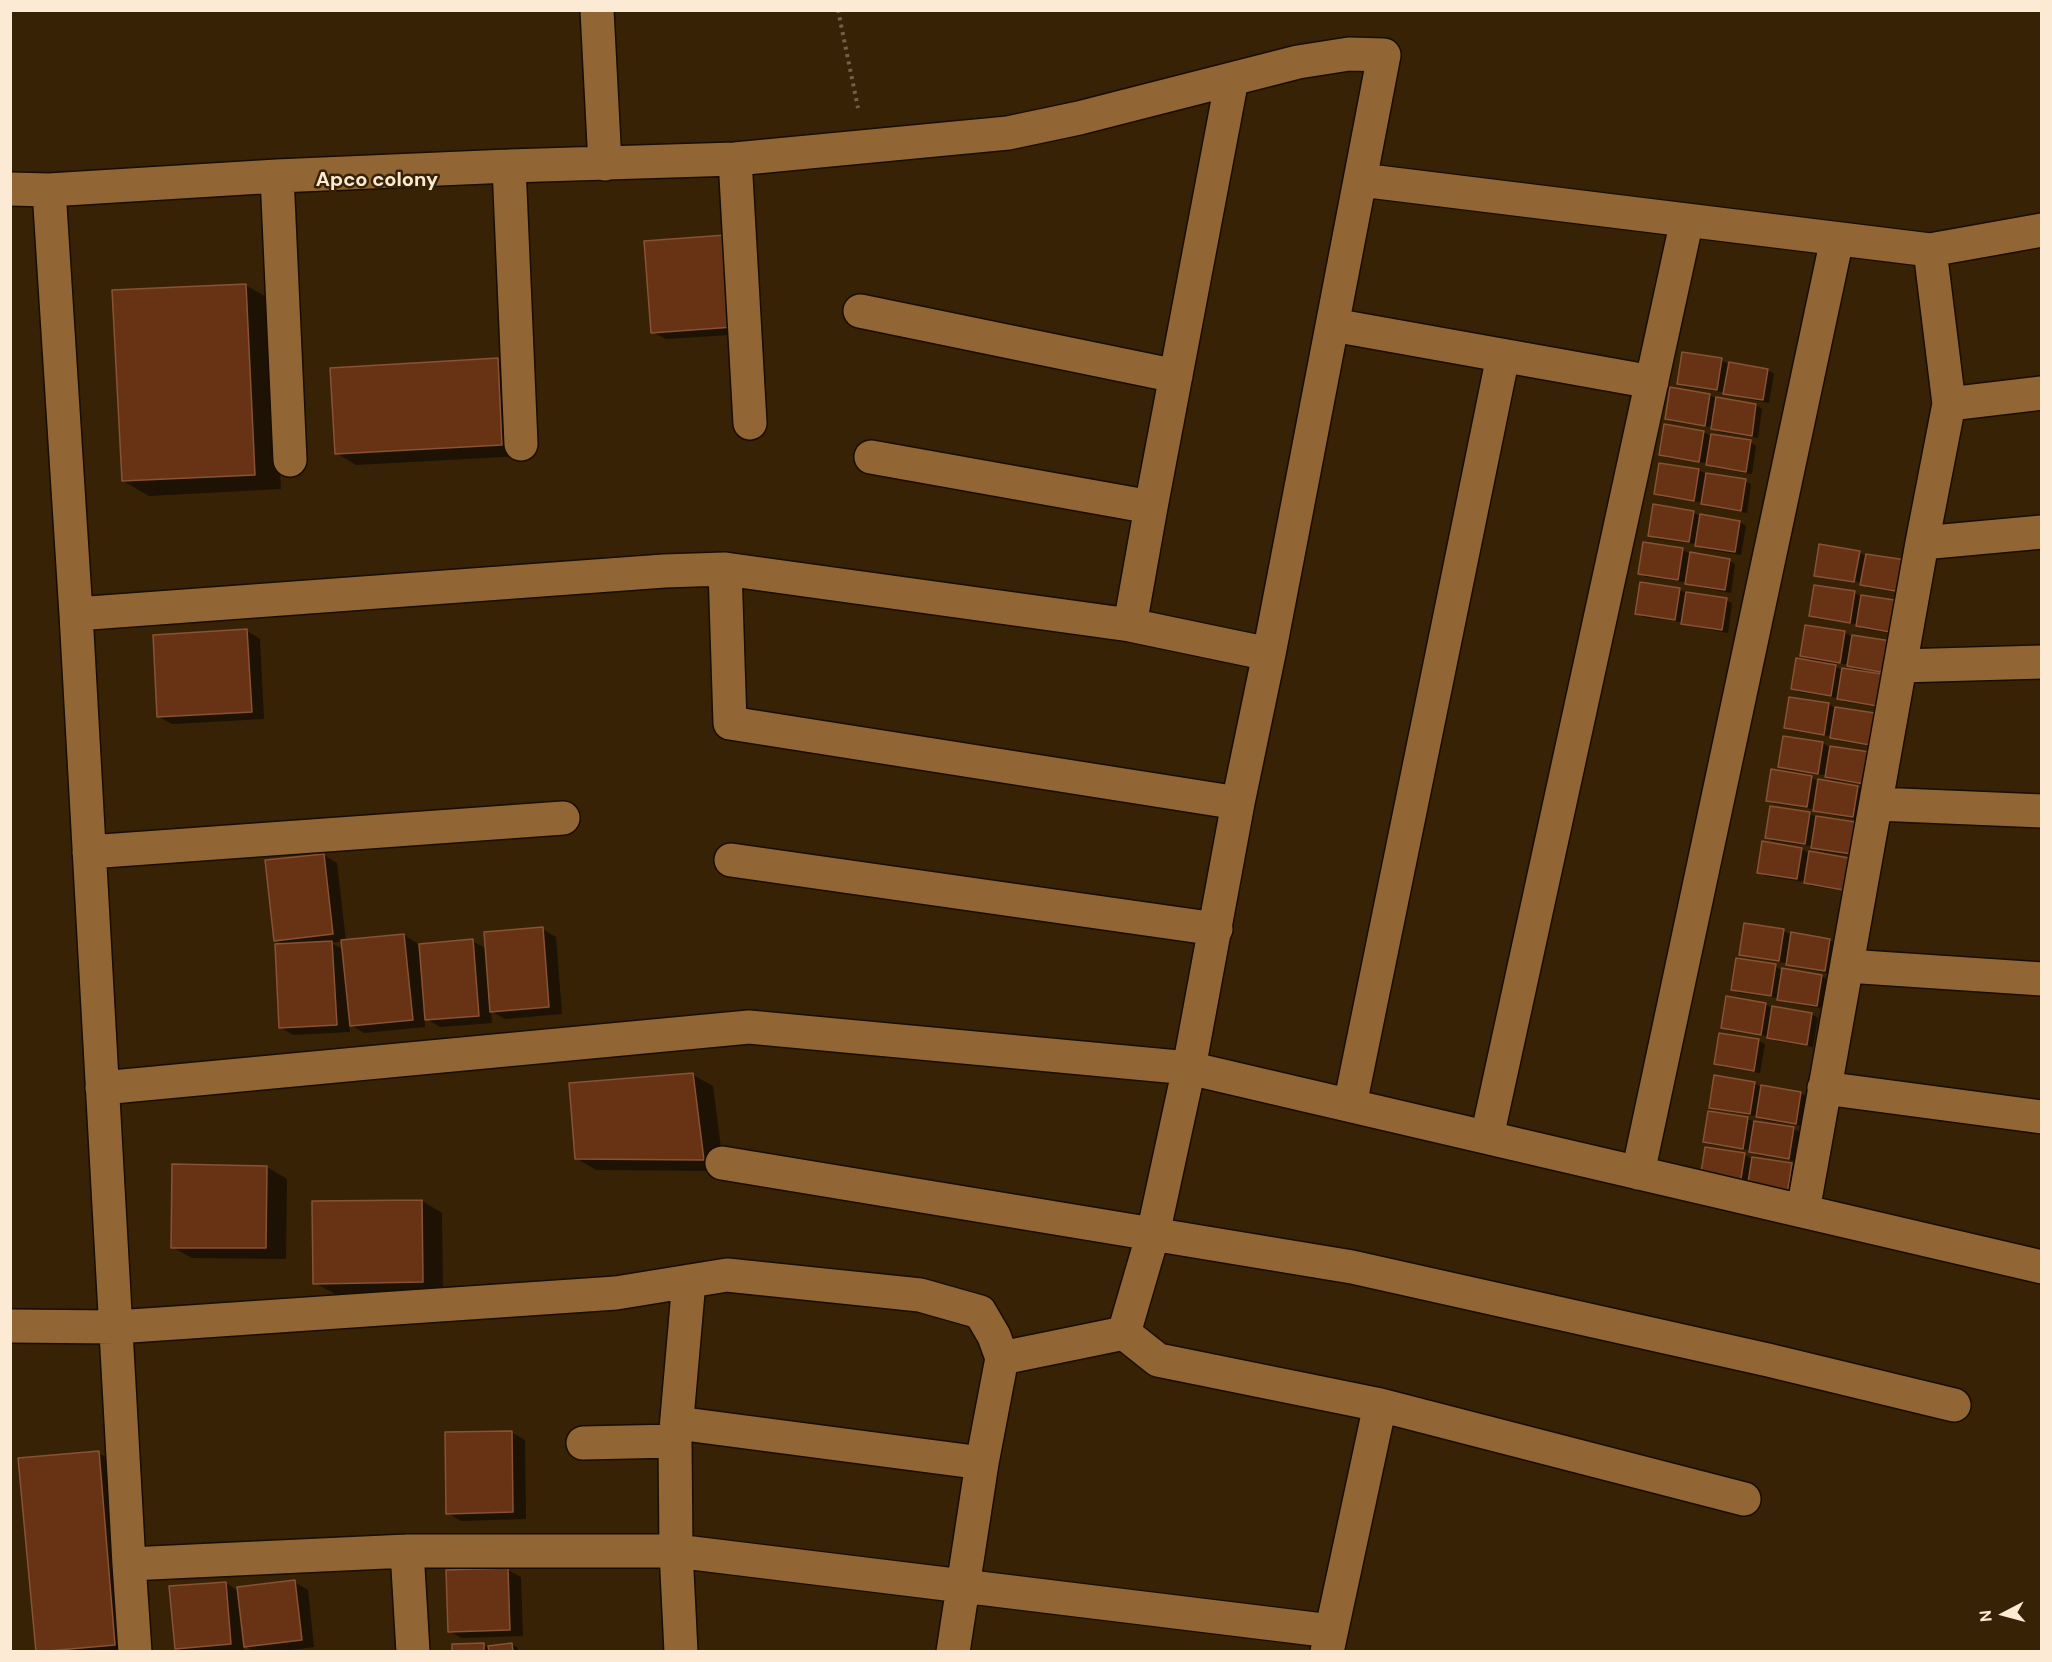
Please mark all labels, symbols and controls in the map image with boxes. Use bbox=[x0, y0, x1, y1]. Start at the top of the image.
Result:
district label: Apco colony bbox=[316, 169, 438, 193]
north arrow bbox=[1974, 1584, 2034, 1644]
text: N bbox=[1975, 1609, 1997, 1623]

